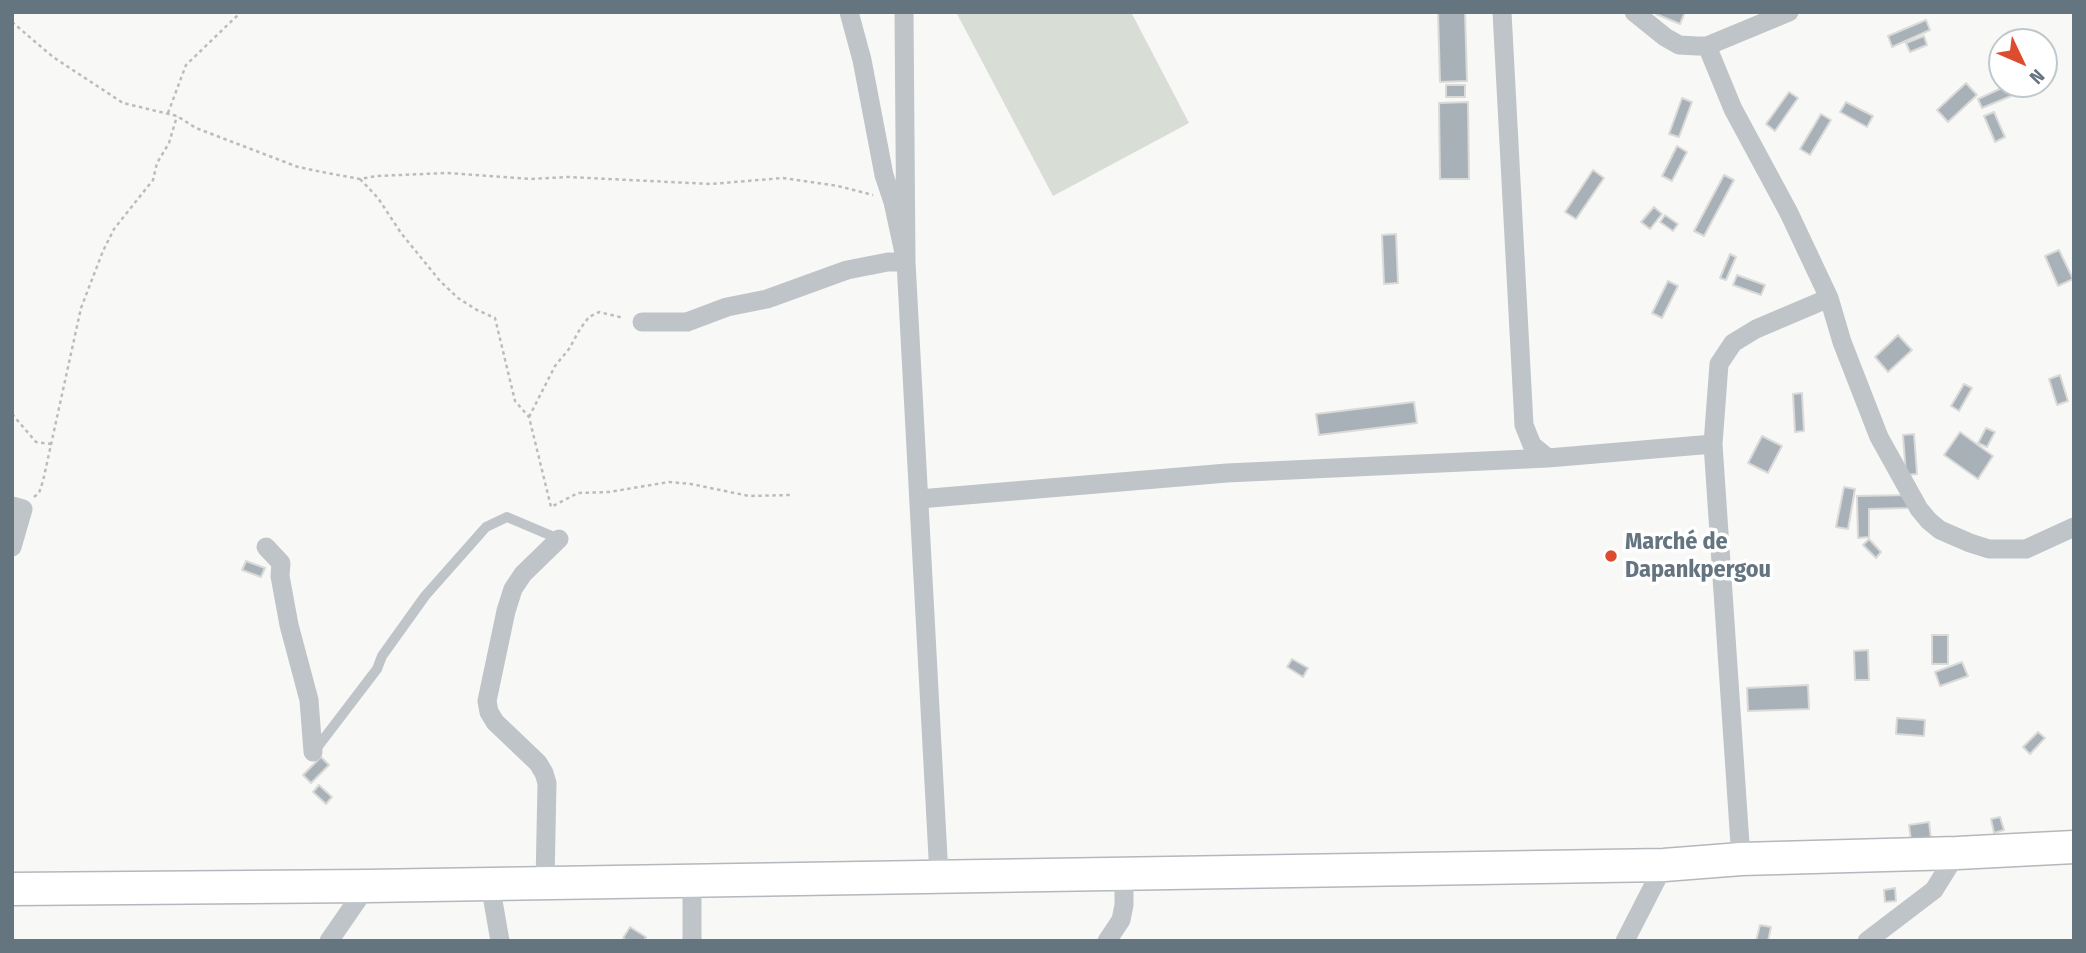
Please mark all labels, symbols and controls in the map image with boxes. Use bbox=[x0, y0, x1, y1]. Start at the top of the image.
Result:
north arrow bbox=[1988, 28, 2058, 98]
text: N bbox=[2025, 64, 2049, 89]
place label: Marché de Dapankpergou bbox=[1625, 528, 1771, 584]
marker: Marché de Dapankpergou bbox=[1603, 548, 1619, 564]

